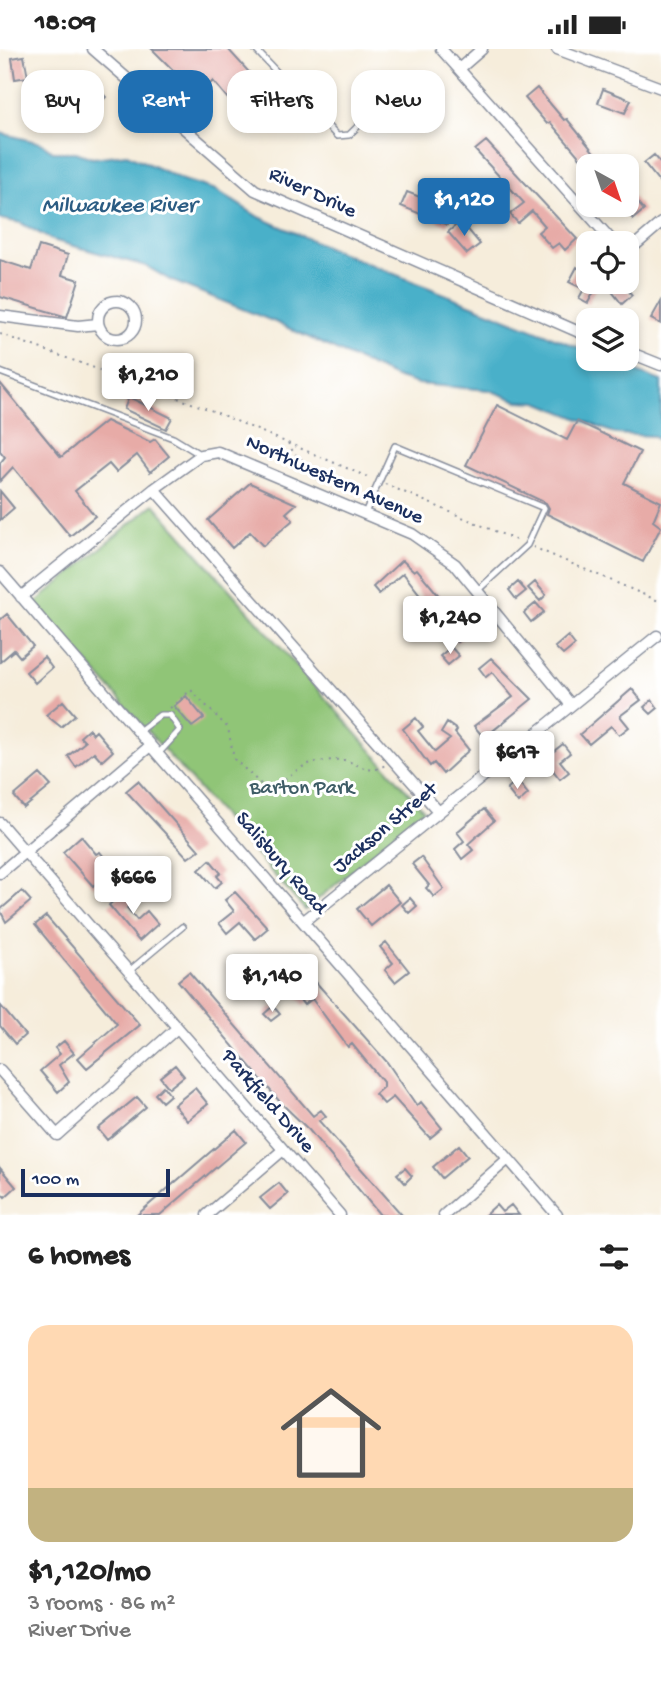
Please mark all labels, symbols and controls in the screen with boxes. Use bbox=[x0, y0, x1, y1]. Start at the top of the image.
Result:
text: 18:09 bbox=[35, 9, 96, 40]
chip: Buy bbox=[21, 70, 104, 133]
chip: Rent bbox=[118, 70, 213, 133]
chip: Filters bbox=[227, 70, 337, 133]
chip: New bbox=[351, 70, 445, 133]
north arrow bbox=[576, 154, 639, 217]
map controls bbox=[576, 154, 639, 371]
street label: River Drive bbox=[264, 163, 361, 226]
pin: $1,120 bbox=[407, 179, 521, 238]
text: $1,120 bbox=[434, 187, 494, 214]
water label: Milwaukee River bbox=[42, 193, 201, 220]
button: locate bbox=[576, 231, 639, 294]
button: layers bbox=[576, 308, 639, 371]
pin: $1,210 bbox=[91, 353, 205, 413]
text: $1,210 bbox=[118, 362, 178, 389]
street label: Northwestern Avenue bbox=[241, 431, 428, 532]
pin: $1,240 bbox=[393, 597, 507, 656]
text: $1,240 bbox=[419, 605, 481, 632]
pin: $617 bbox=[476, 731, 558, 791]
text: $617 bbox=[495, 740, 539, 767]
street label: Jackson Street bbox=[329, 776, 445, 880]
park label: Barton Park bbox=[249, 777, 357, 802]
street label: Salisbury Road bbox=[229, 808, 332, 922]
pin: $666 bbox=[92, 857, 174, 916]
text: $666 bbox=[110, 865, 156, 892]
pin: $1,140 bbox=[215, 955, 329, 1014]
text: $1,140 bbox=[242, 963, 302, 990]
street label: Parkfield Drive bbox=[214, 1044, 320, 1160]
scale bar bbox=[21, 1166, 170, 1198]
text: 100 m bbox=[32, 1169, 79, 1192]
icon: filters bbox=[595, 1238, 633, 1276]
text: 6 homes bbox=[28, 1240, 130, 1275]
icon: home bbox=[268, 1370, 394, 1496]
text: $1,120/mo bbox=[28, 1556, 151, 1591]
text: 3 rooms · 86 m² bbox=[28, 1591, 175, 1618]
text: River Drive bbox=[28, 1618, 131, 1645]

